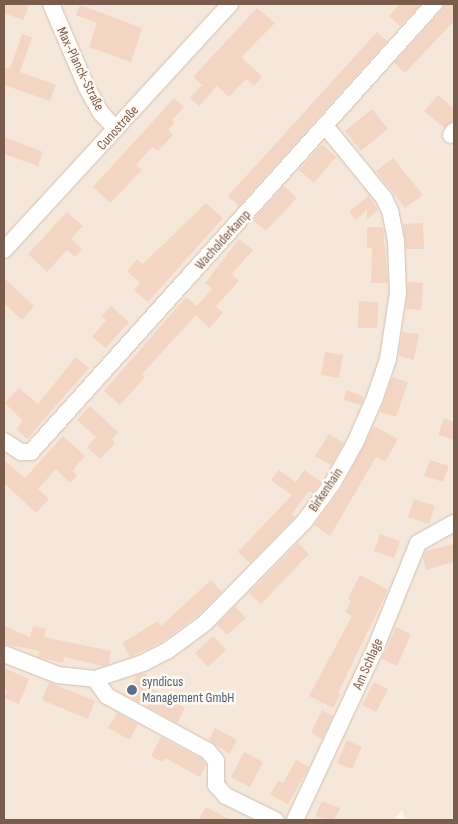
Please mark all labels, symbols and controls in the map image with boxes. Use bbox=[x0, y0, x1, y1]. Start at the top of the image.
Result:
street label: Max-Planck-Straße bbox=[53, 24, 107, 114]
street label: Cunostraße bbox=[94, 102, 142, 154]
street label: Wacholderkamp bbox=[192, 206, 254, 274]
street label: Birkenhain bbox=[305, 465, 347, 515]
street label: Am Schlage bbox=[349, 636, 387, 692]
place label: syndicus Management GmbH bbox=[142, 674, 234, 706]
marker: syndicus Management GmbH bbox=[126, 684, 138, 696]

